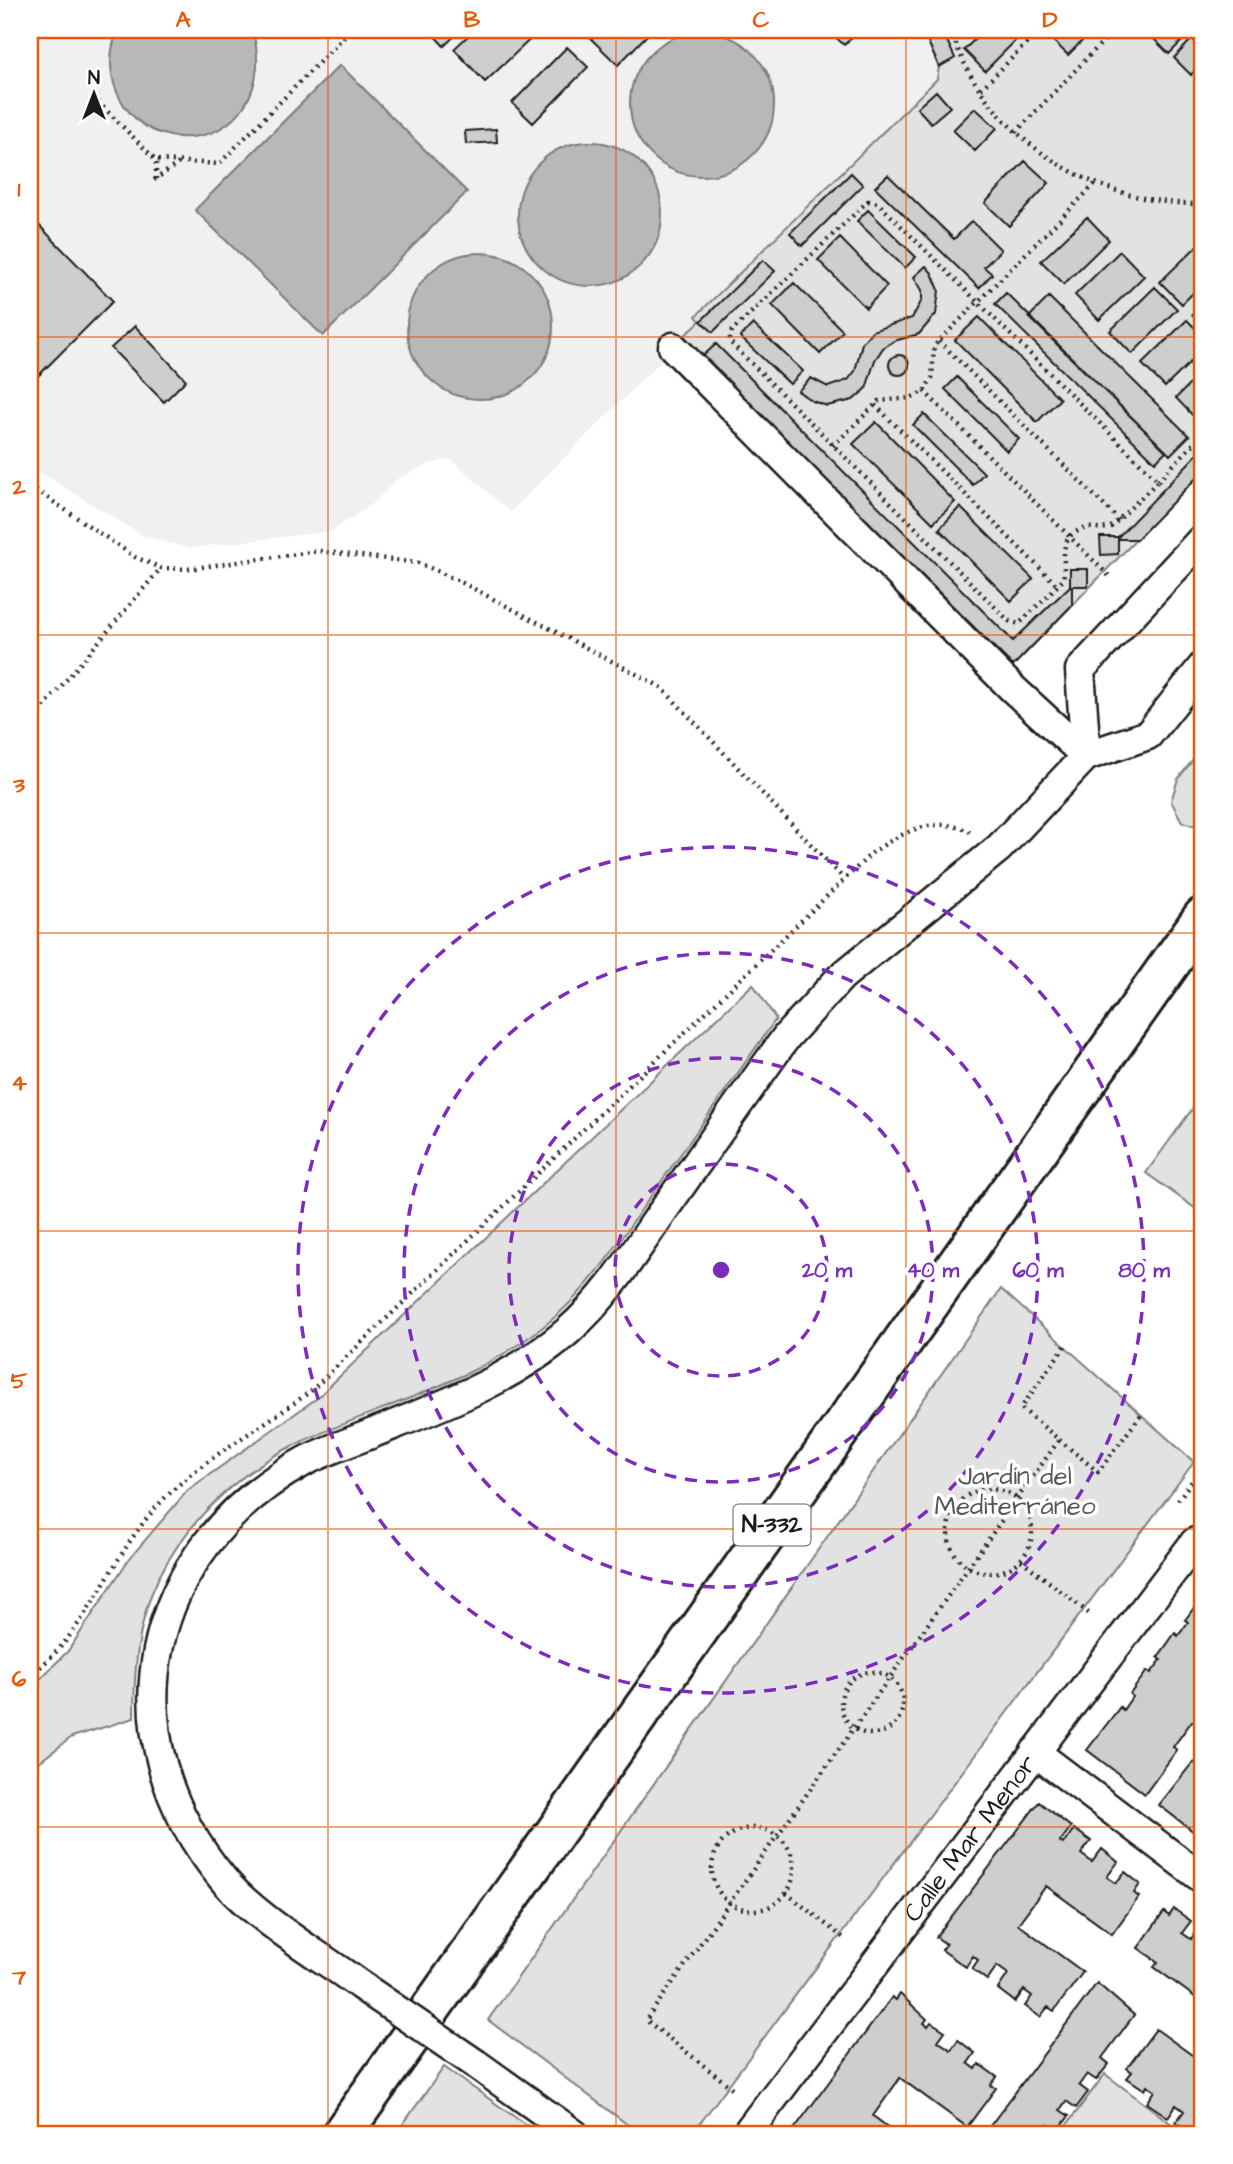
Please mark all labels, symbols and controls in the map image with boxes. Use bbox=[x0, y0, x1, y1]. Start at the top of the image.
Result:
text: A bbox=[176, 4, 191, 36]
text: B bbox=[464, 4, 481, 36]
text: C bbox=[753, 4, 770, 36]
text: D bbox=[1043, 4, 1058, 36]
north arrow bbox=[60, 60, 130, 130]
text: N bbox=[88, 65, 100, 92]
text: 1 bbox=[18, 173, 21, 205]
text: 2 bbox=[11, 471, 26, 503]
text: 3 bbox=[12, 769, 25, 801]
text: 4 bbox=[11, 1067, 27, 1099]
text: 20 m bbox=[801, 1256, 853, 1285]
text: 40 m bbox=[907, 1256, 960, 1285]
text: 60 m bbox=[1012, 1256, 1064, 1285]
text: 80 m bbox=[1118, 1256, 1170, 1285]
centre of rings bbox=[709, 1258, 733, 1282]
text: 5 bbox=[11, 1365, 28, 1397]
park label: Jardín del Mediterráneo bbox=[934, 1458, 1096, 1524]
road number: N-332 bbox=[734, 1504, 810, 1546]
text: 6 bbox=[12, 1663, 27, 1695]
street label: Calle Mar Menor bbox=[895, 1747, 1045, 1930]
text: 7 bbox=[11, 1961, 27, 1993]

